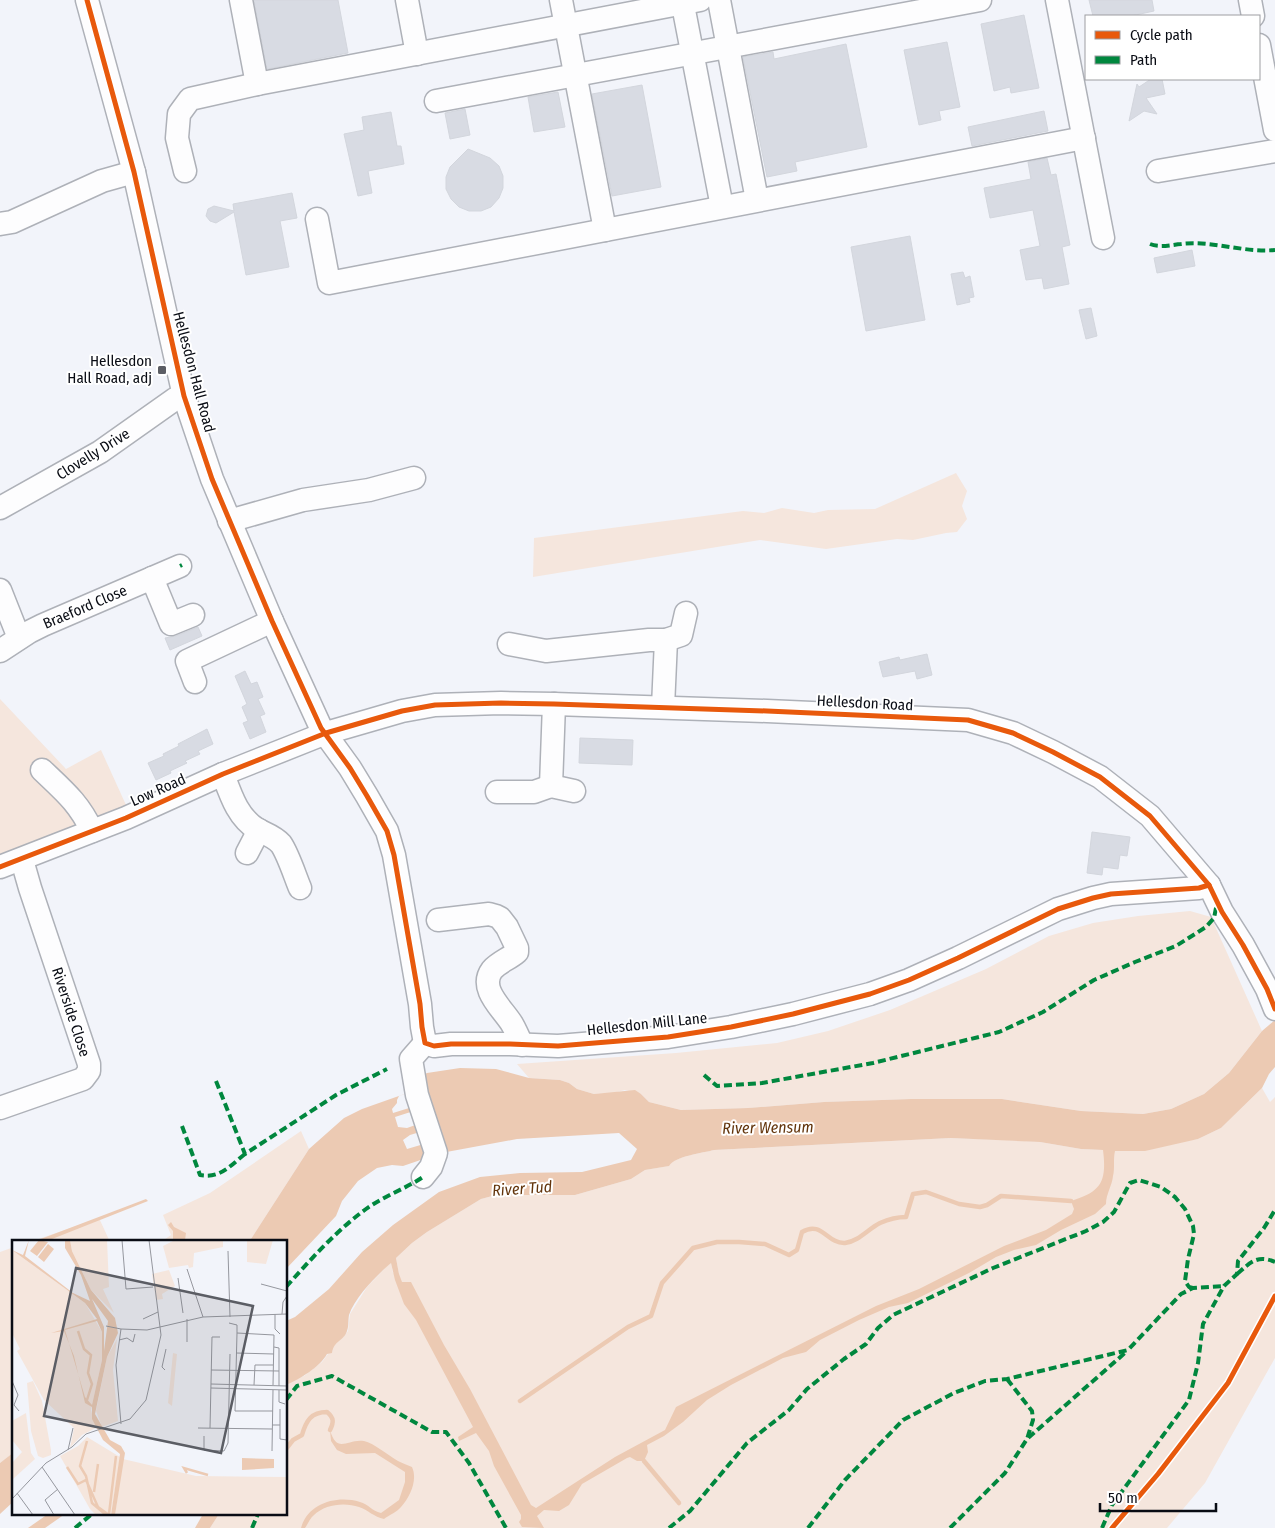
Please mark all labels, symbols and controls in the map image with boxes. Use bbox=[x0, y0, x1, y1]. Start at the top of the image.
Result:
legend bbox=[1085, 15, 1260, 80]
text: Cycle path bbox=[1130, 26, 1193, 44]
text: Path bbox=[1130, 51, 1157, 69]
street label: Hellesdon Hall Road bbox=[169, 310, 219, 434]
place label: Hellesdon Hall Road, adj bbox=[67, 352, 152, 387]
marker: Hellesdon Hall Road, adj bbox=[156, 364, 168, 376]
street label: Clovelly Drive bbox=[53, 424, 133, 484]
street label: Braeford Close bbox=[40, 581, 130, 633]
street label: Hellesdon Road bbox=[816, 691, 914, 715]
street label: Low Road bbox=[128, 770, 188, 810]
street label: Riverside Close bbox=[48, 965, 94, 1059]
street label: Hellesdon Mill Lane bbox=[586, 1009, 708, 1039]
water label: River Wensum bbox=[722, 1117, 814, 1138]
water label: River Tud bbox=[491, 1177, 553, 1200]
inset map bbox=[12, 1240, 288, 1516]
scale bar bbox=[1100, 1480, 1216, 1512]
text: 50 m bbox=[1108, 1489, 1138, 1507]

